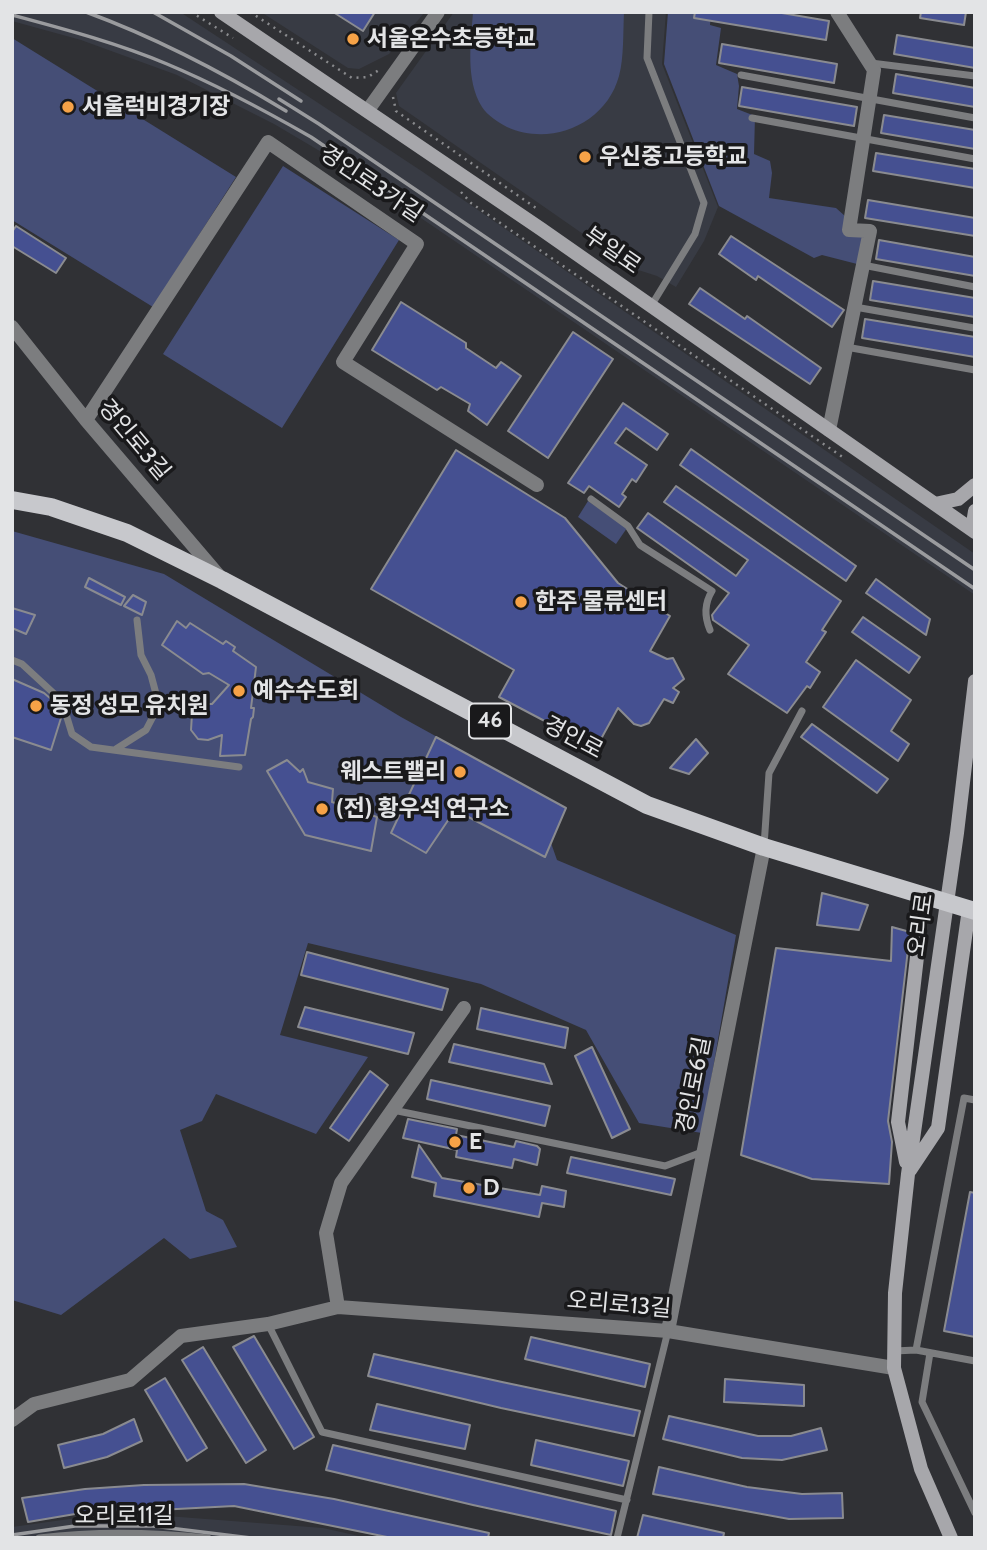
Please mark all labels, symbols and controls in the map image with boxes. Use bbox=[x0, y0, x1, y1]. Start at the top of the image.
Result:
place label: 서울온수초등학교 bbox=[367, 25, 536, 53]
marker: 서울온수초등학교 bbox=[345, 31, 361, 47]
place label: 서울럭비경기장 bbox=[82, 93, 230, 121]
marker: 서울럭비경기장 bbox=[60, 99, 76, 115]
street label: 경인로3가길 bbox=[314, 139, 428, 229]
place label: 우신중고등학교 bbox=[599, 143, 747, 171]
marker: 우신중고등학교 bbox=[577, 149, 593, 165]
street label: 부일로 bbox=[578, 221, 646, 281]
street label: 경인로3길 bbox=[92, 394, 176, 486]
place label: 한주 물류센터 bbox=[535, 588, 667, 616]
marker: 한주 물류센터 bbox=[513, 594, 529, 610]
place label: 예수수도회 bbox=[253, 677, 359, 705]
marker: 예수수도회 bbox=[231, 683, 247, 699]
place label: 동정 성모 유치원 bbox=[50, 692, 208, 720]
marker: 동정 성모 유치원 bbox=[28, 698, 44, 714]
road number: 46 bbox=[469, 704, 511, 738]
street label: 경인로 bbox=[538, 711, 608, 765]
place label: 웨스트밸리 bbox=[340, 758, 446, 786]
marker: 웨스트밸리 bbox=[452, 764, 468, 780]
place label: (전) 황우석 연구소 bbox=[336, 795, 510, 823]
marker: (전) 황우석 연구소 bbox=[314, 801, 330, 817]
street label: 오리로 bbox=[903, 892, 939, 958]
street label: 경인로6길 bbox=[671, 1034, 717, 1136]
place label: E bbox=[469, 1128, 482, 1156]
marker: E bbox=[447, 1134, 463, 1150]
place label: D bbox=[483, 1174, 500, 1202]
marker: D bbox=[461, 1180, 477, 1196]
street label: 오리로13길 bbox=[566, 1287, 672, 1323]
street label: 오리로11길 bbox=[74, 1502, 174, 1530]

